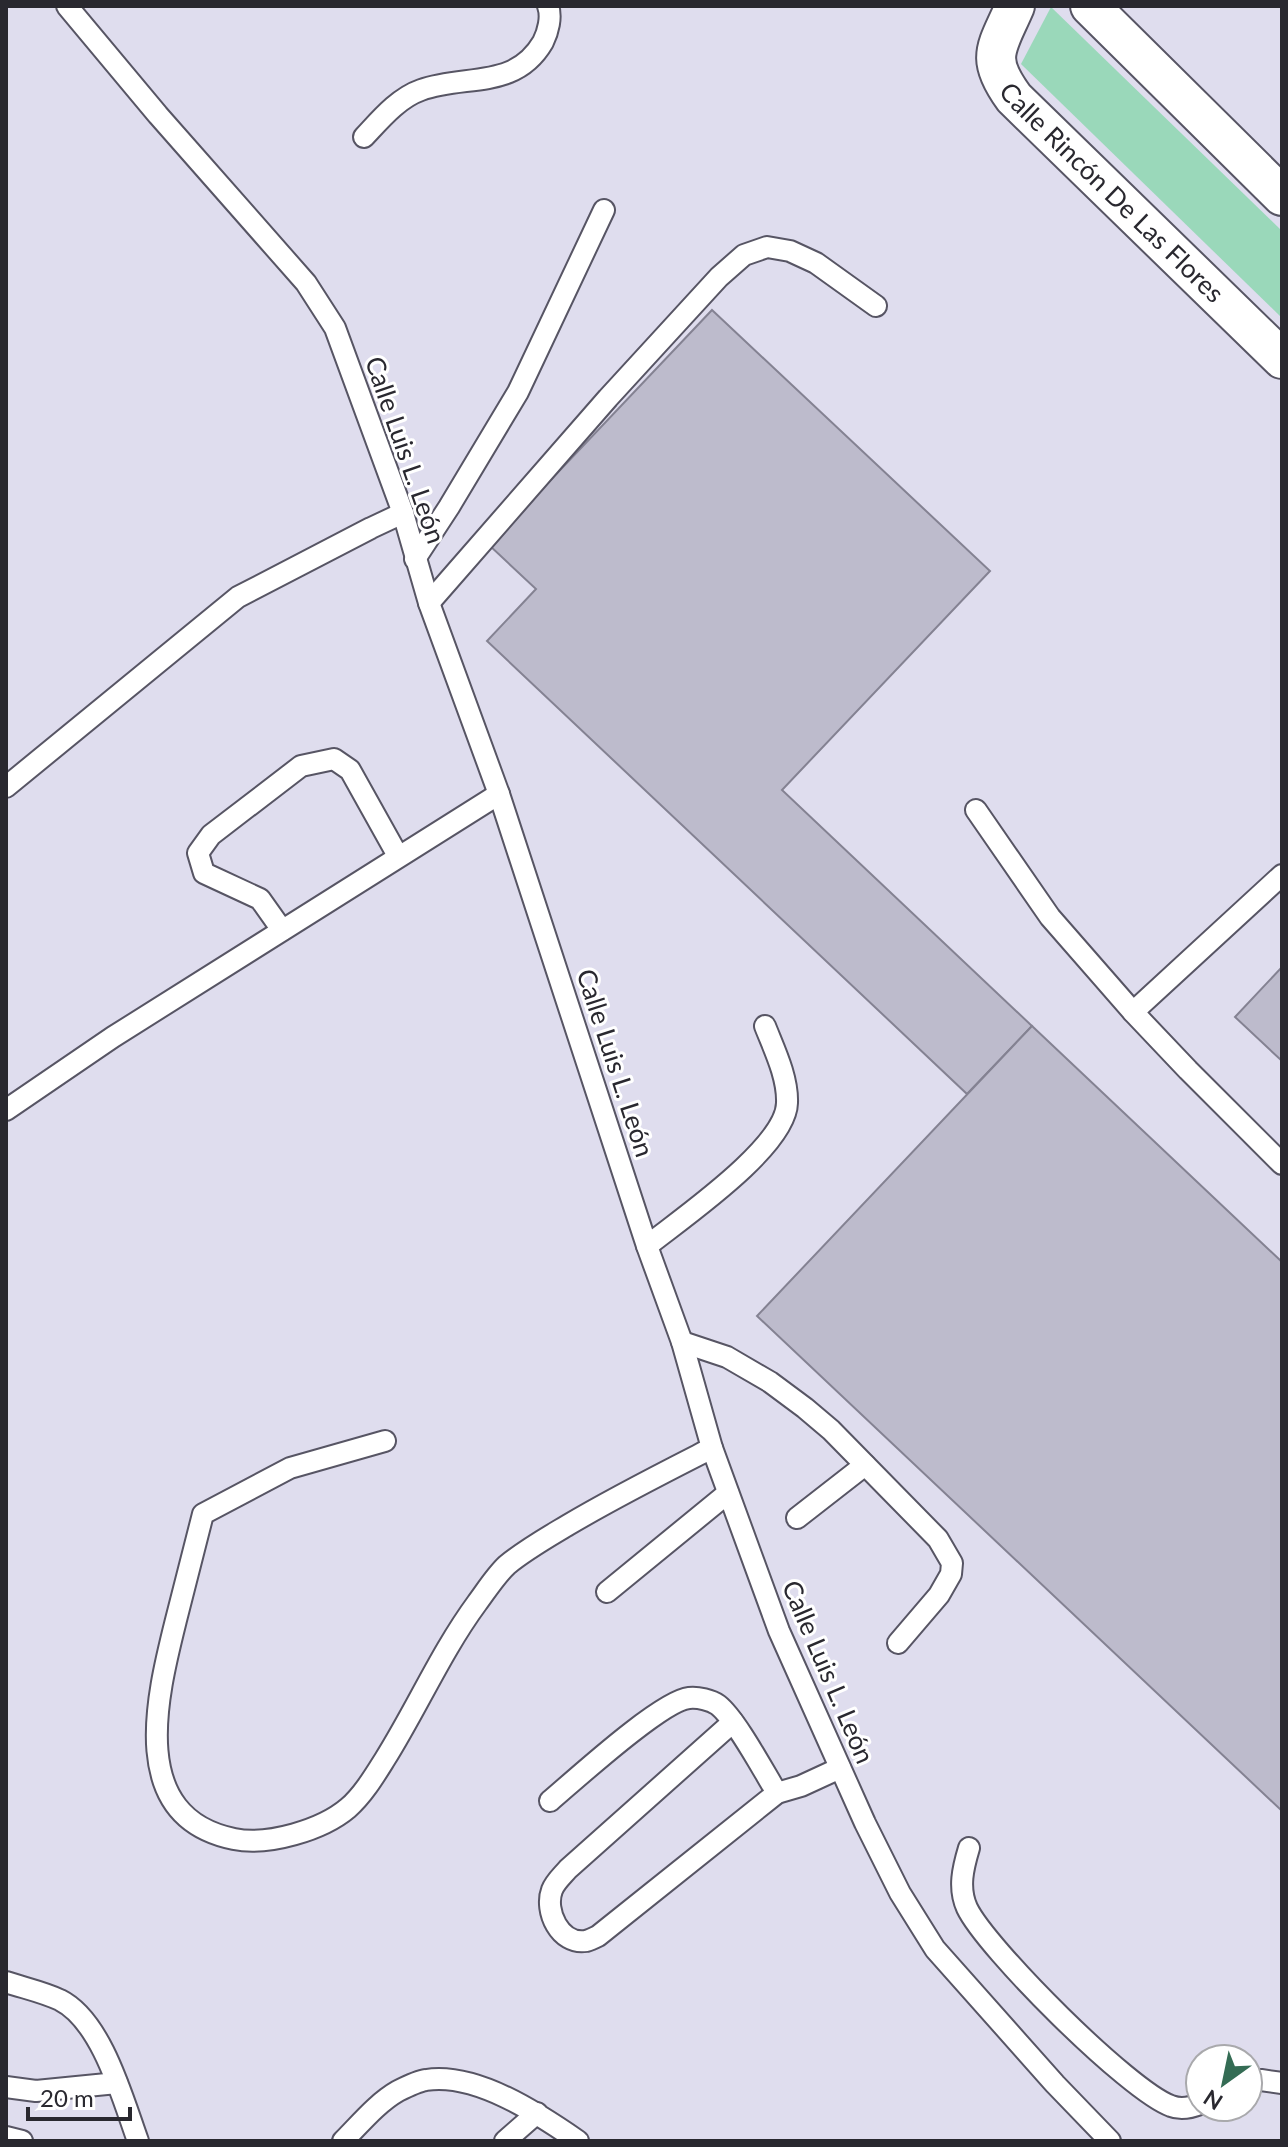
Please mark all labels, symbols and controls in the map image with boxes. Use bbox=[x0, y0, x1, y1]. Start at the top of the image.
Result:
street label: Calle Rincón De Las Flores bbox=[993, 76, 1231, 309]
street label: Calle Luis L. León bbox=[359, 352, 453, 547]
street label: Calle Luis L. León bbox=[570, 965, 661, 1161]
street label: Calle Luis L. León bbox=[776, 1575, 882, 1768]
north arrow bbox=[1184, 2043, 1264, 2123]
scale bar bbox=[28, 2071, 130, 2121]
text: 20 m bbox=[40, 2083, 94, 2112]
text: N bbox=[1198, 2084, 1227, 2116]

